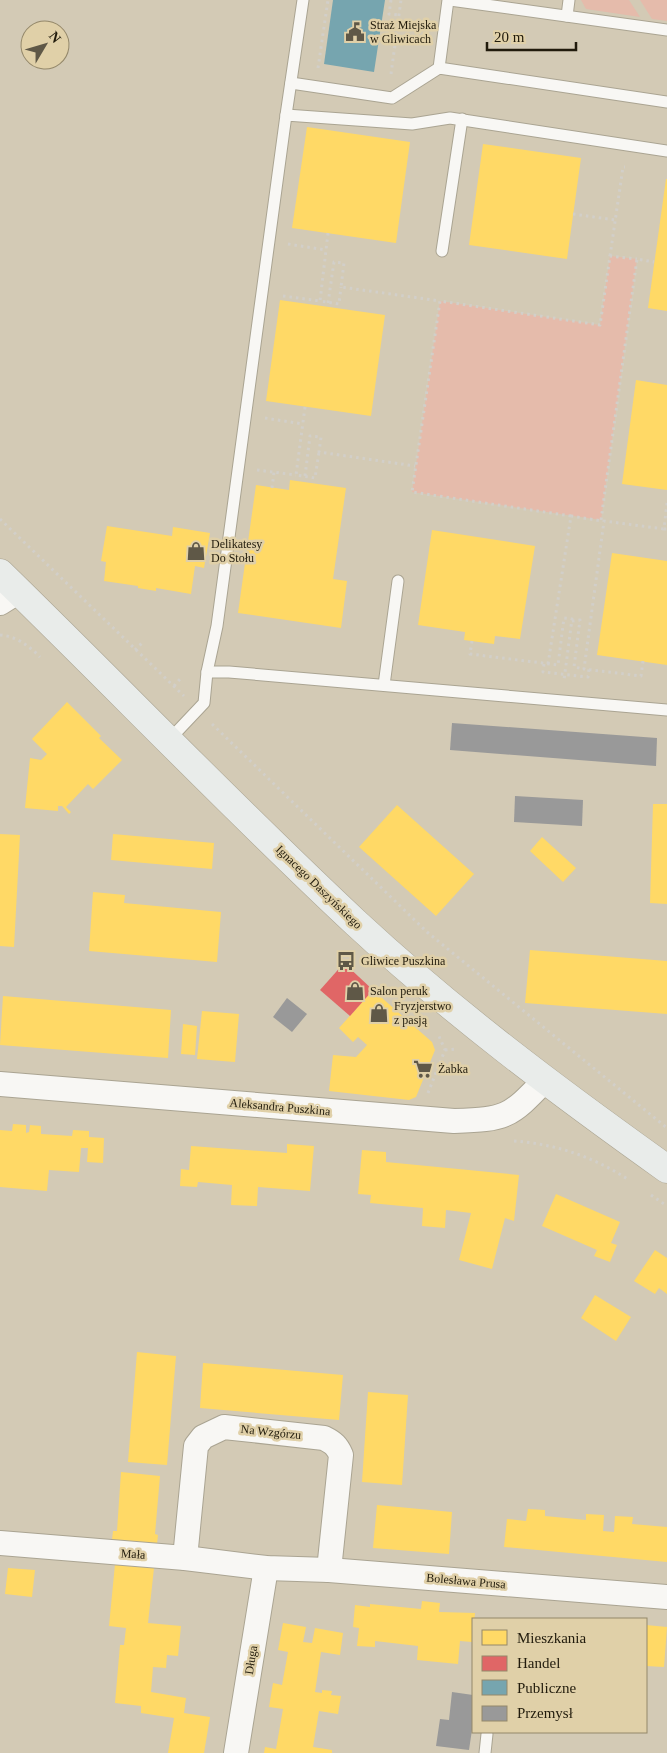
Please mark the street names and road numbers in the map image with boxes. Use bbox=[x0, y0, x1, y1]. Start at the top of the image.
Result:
street label: Ignacego Daszyńskiego bbox=[273, 842, 365, 932]
street label: Aleksandra Puszkina bbox=[229, 1096, 332, 1118]
street label: Na Wzgórzu bbox=[240, 1422, 302, 1442]
street label: Mała bbox=[120, 1546, 146, 1562]
street label: Bolesława Prusa bbox=[426, 1571, 507, 1592]
street label: Długa bbox=[242, 1644, 260, 1676]

